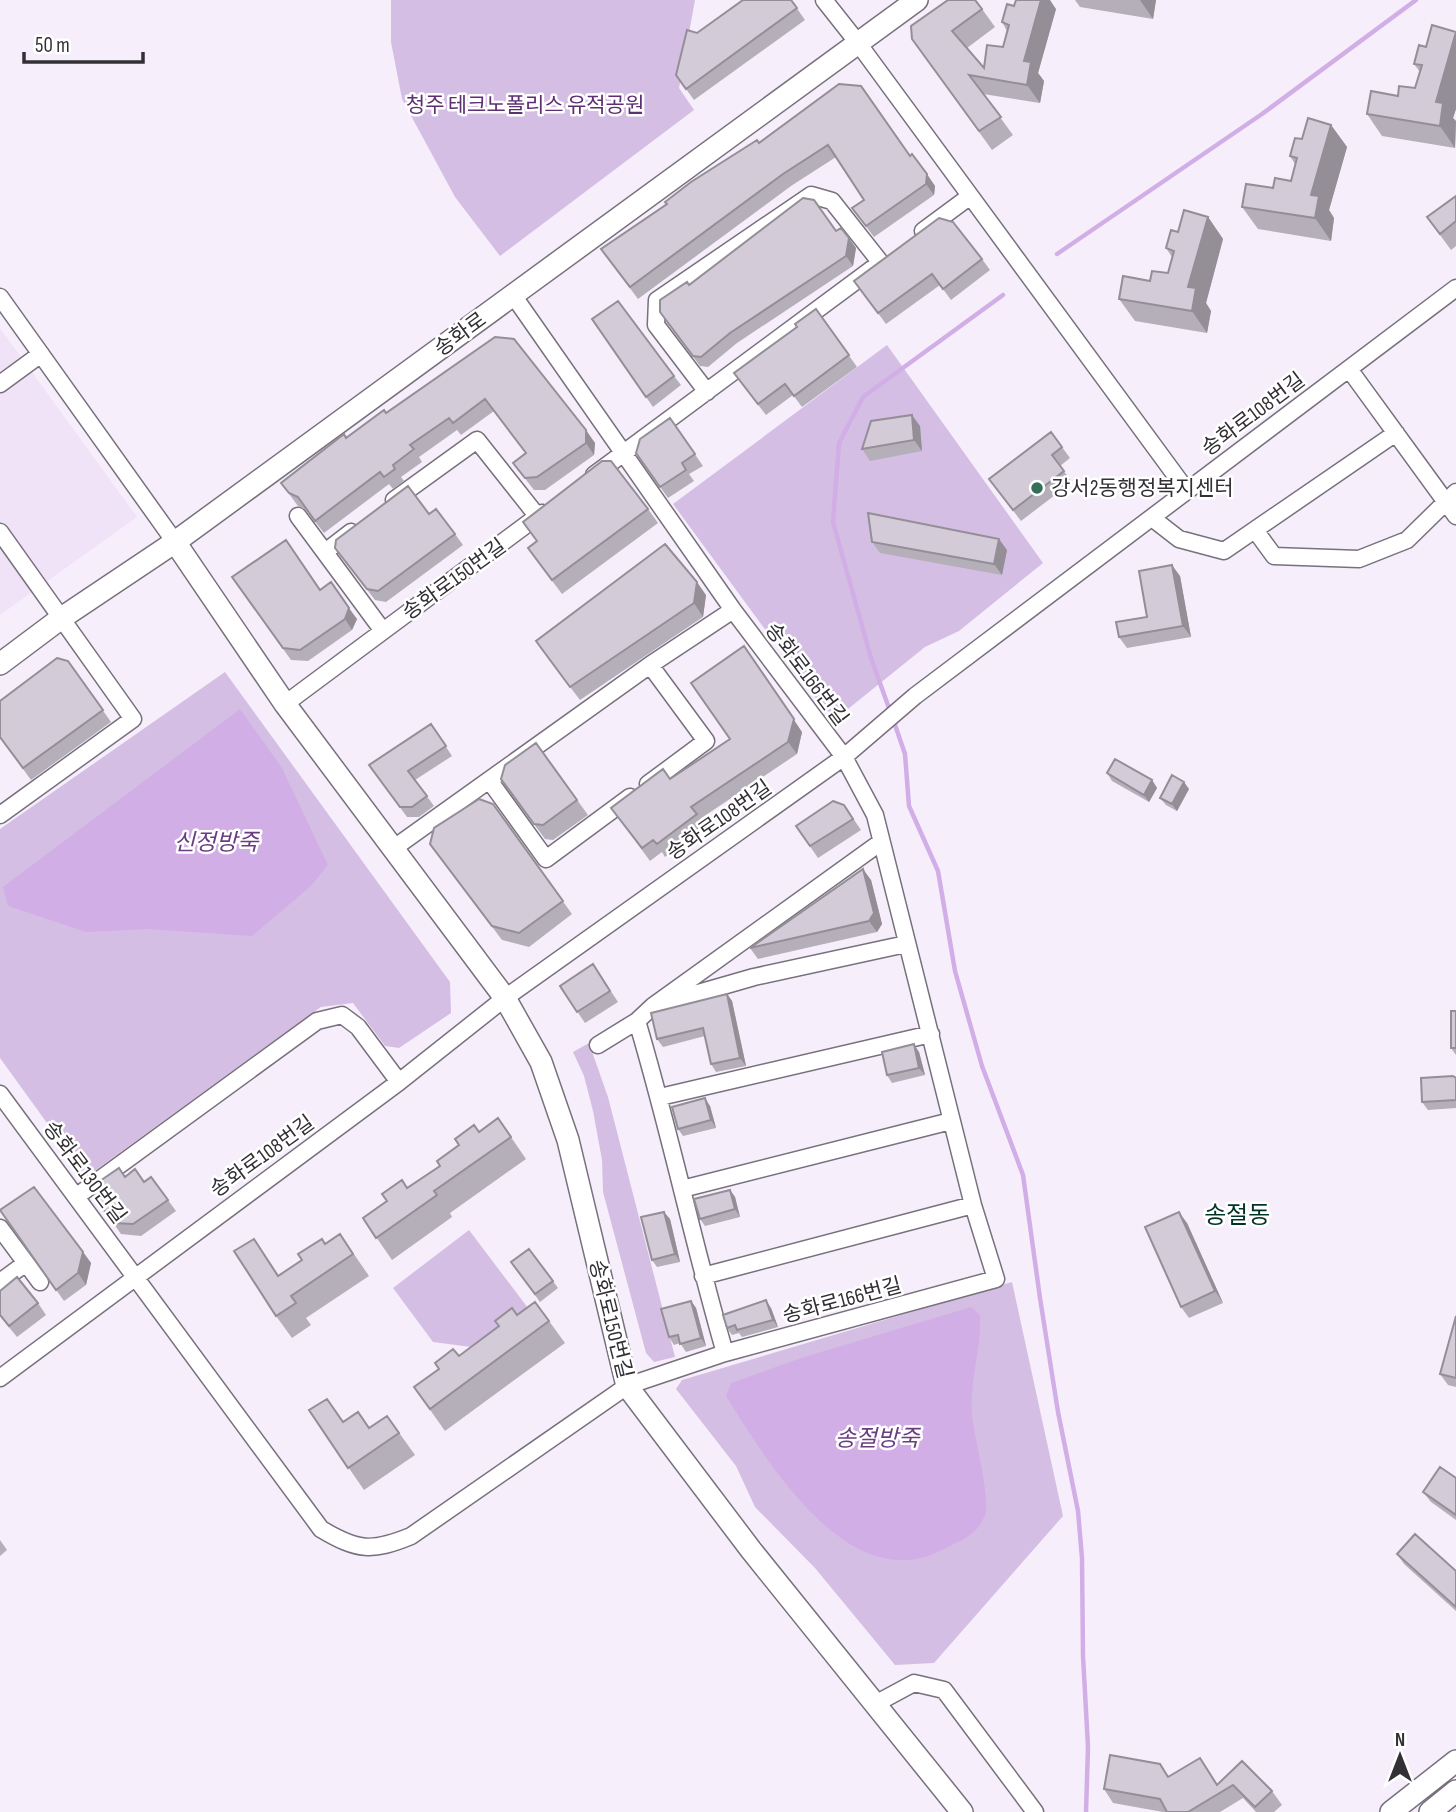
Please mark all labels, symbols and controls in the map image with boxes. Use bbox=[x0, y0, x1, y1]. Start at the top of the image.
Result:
scale bar bbox=[24, 21, 144, 65]
text: 50 m bbox=[35, 33, 70, 58]
park label: 청주 테크노폴리스 유적공원 bbox=[406, 93, 644, 118]
street label: 송화로 bbox=[429, 307, 491, 362]
street label: 송화로108번길 bbox=[1197, 368, 1310, 461]
place label: 강서2동행정복지센터 bbox=[1051, 476, 1234, 501]
marker: 강서2동행정복지센터 bbox=[1029, 480, 1045, 496]
street label: 송화로150번길 bbox=[398, 534, 511, 625]
street label: 송화로166번길 bbox=[760, 618, 853, 731]
street label: 송화로108번길 bbox=[662, 775, 777, 866]
water label: 신정방죽 bbox=[174, 829, 260, 857]
street label: 송화로108번길 bbox=[205, 1110, 319, 1203]
street label: 송화로130번길 bbox=[38, 1116, 131, 1229]
district label: 송절동 bbox=[1204, 1201, 1270, 1230]
street label: 송화로150번길 bbox=[584, 1257, 637, 1381]
street label: 송화로166번길 bbox=[780, 1273, 904, 1328]
water label: 송절방죽 bbox=[835, 1425, 921, 1453]
north arrow bbox=[1365, 1721, 1435, 1791]
text: N bbox=[1395, 1729, 1405, 1752]

